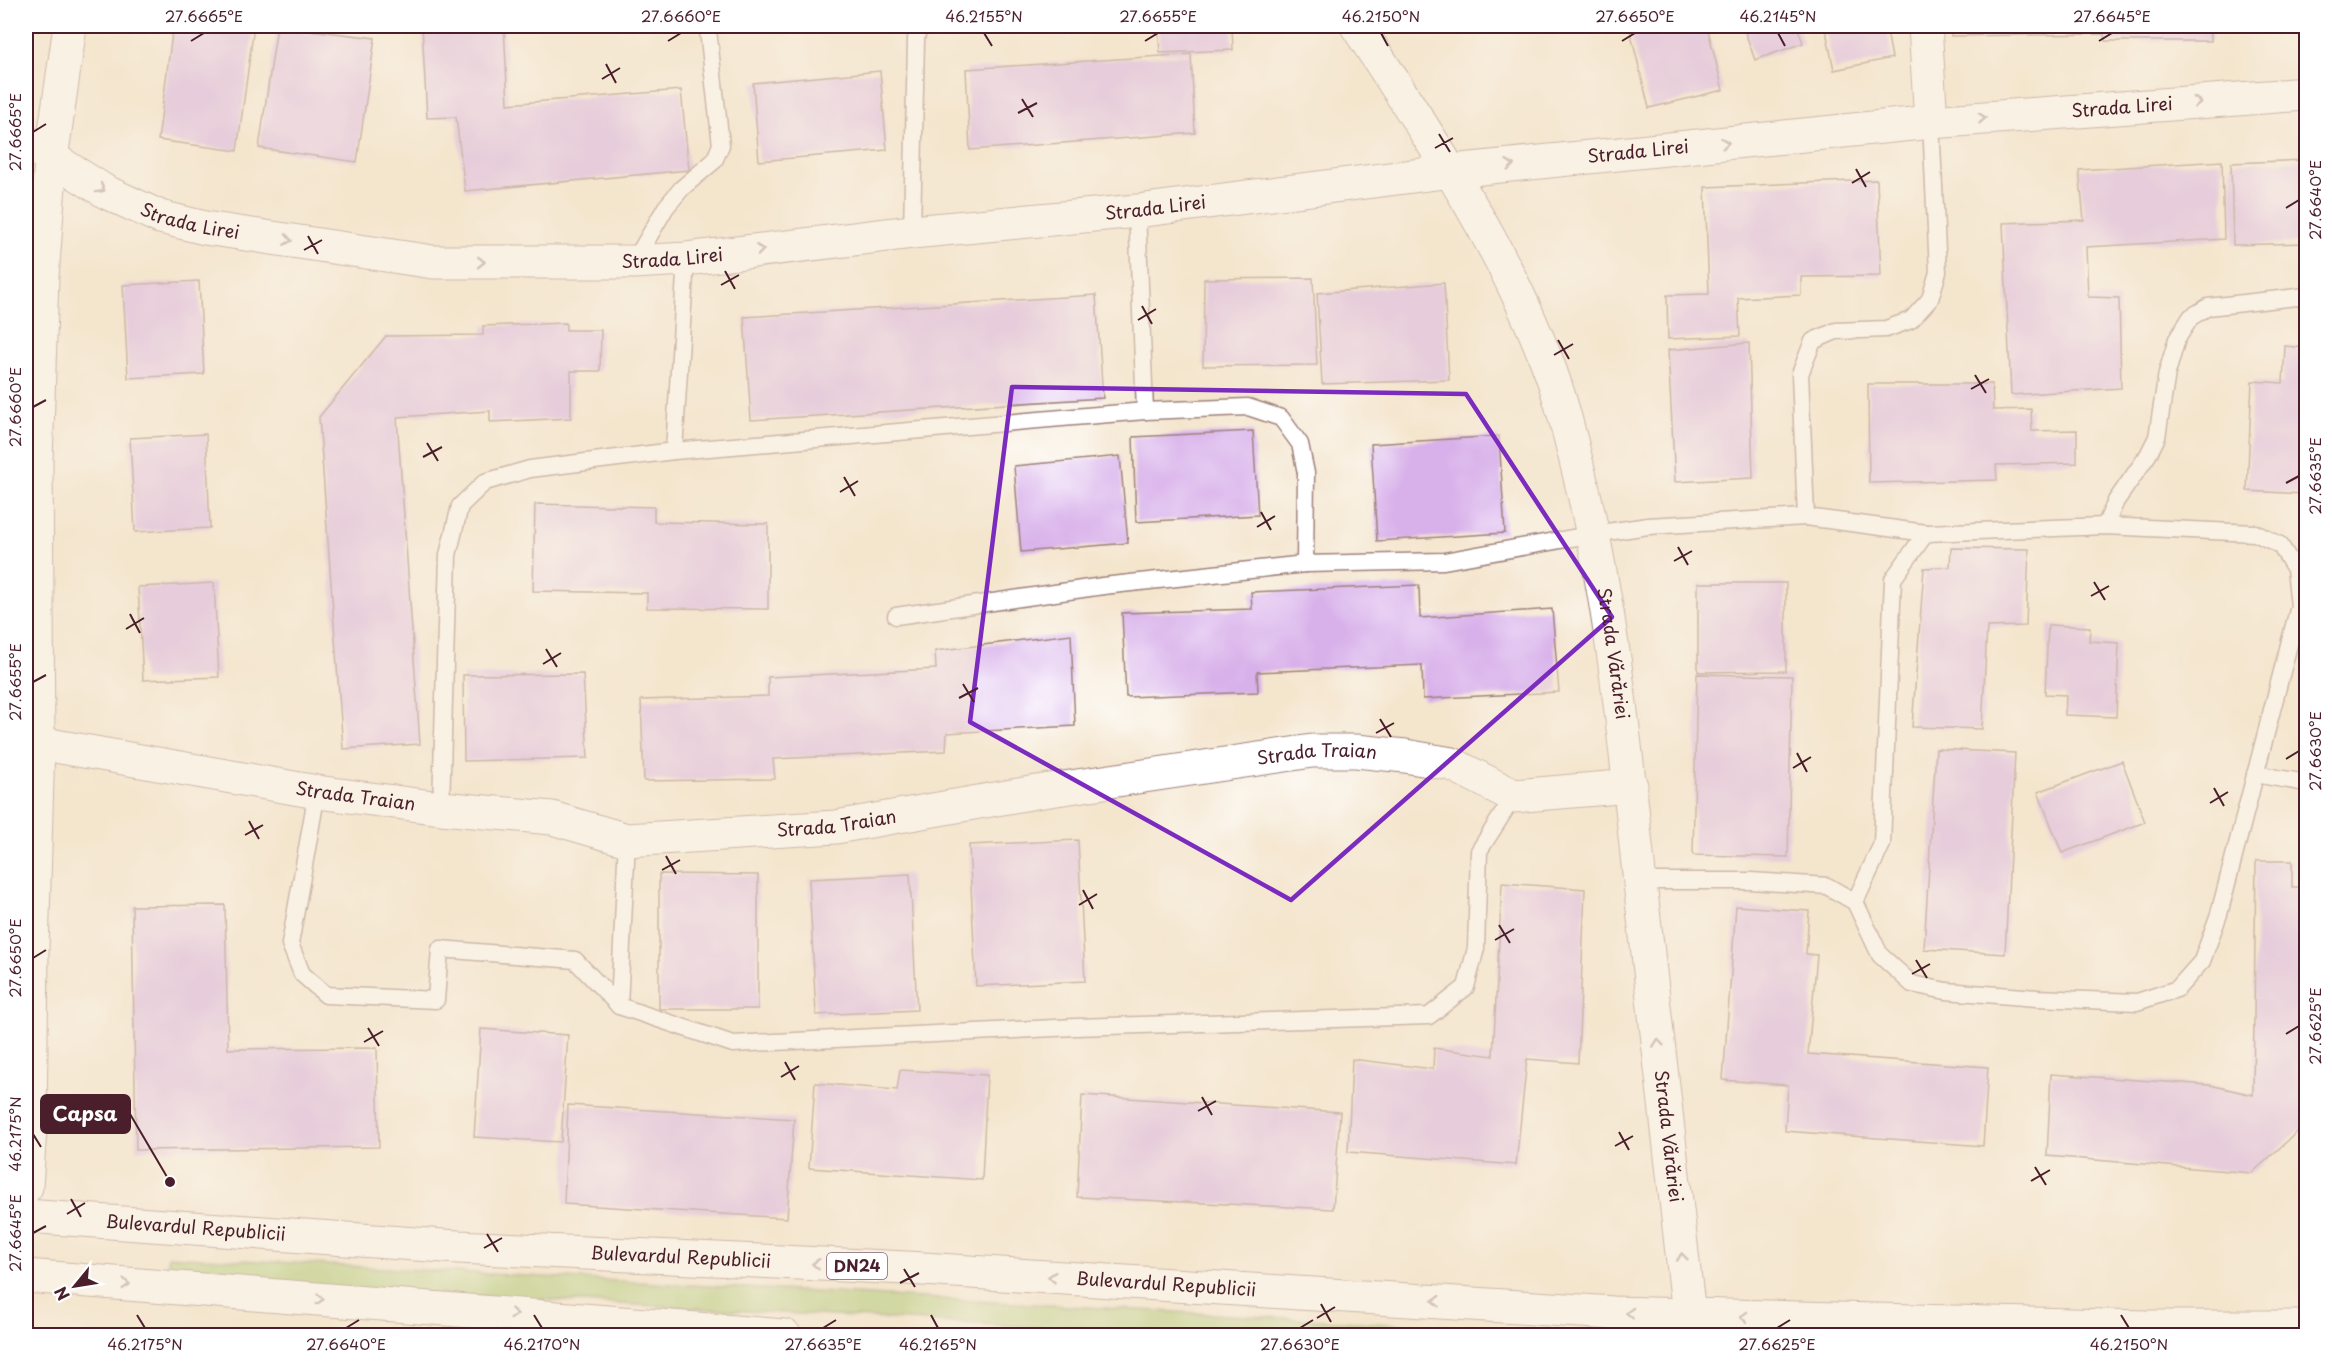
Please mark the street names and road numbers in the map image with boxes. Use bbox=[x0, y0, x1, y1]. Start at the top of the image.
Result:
street label: Strada Lirei bbox=[2070, 89, 2174, 123]
street label: Strada Lirei bbox=[1586, 132, 1690, 169]
street label: Strada Lirei bbox=[1103, 187, 1208, 226]
street label: Strada Lirei bbox=[136, 195, 242, 245]
street label: Strada Lirei bbox=[621, 240, 724, 274]
street label: Strada Vărăriei bbox=[1591, 585, 1637, 721]
street label: Strada Traian bbox=[1255, 736, 1378, 771]
street label: Strada Traian bbox=[294, 774, 417, 817]
street label: Strada Traian bbox=[776, 802, 898, 843]
street label: Strada Vărăriei bbox=[1649, 1068, 1691, 1204]
street label: Bulevardul Republicii bbox=[105, 1207, 287, 1247]
street label: Bulevardul Republicii bbox=[590, 1238, 772, 1274]
road number: DN24 bbox=[827, 1253, 887, 1279]
street label: Bulevardul Republicii bbox=[1075, 1264, 1257, 1302]

